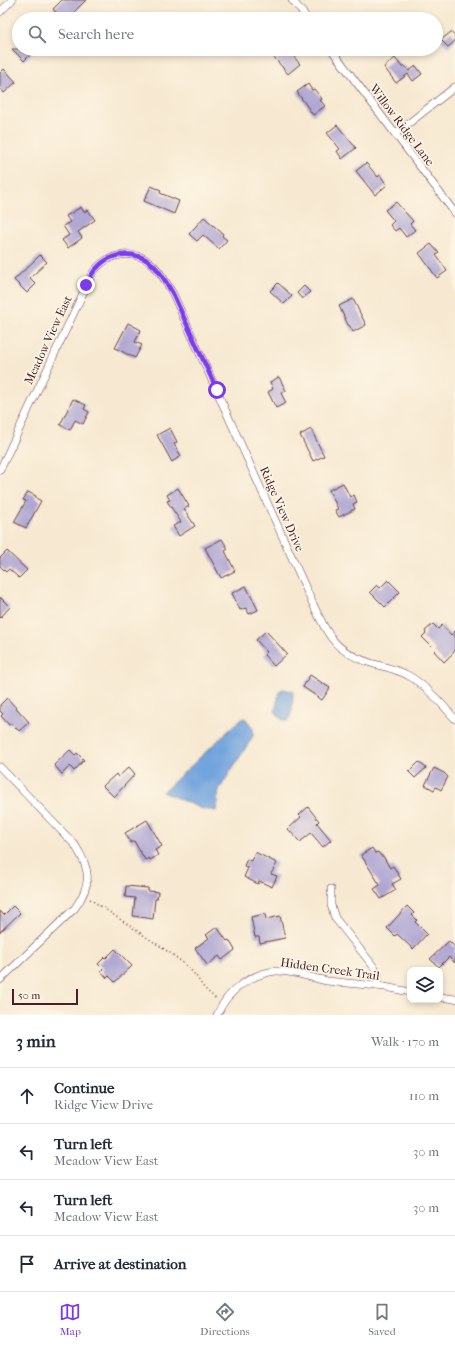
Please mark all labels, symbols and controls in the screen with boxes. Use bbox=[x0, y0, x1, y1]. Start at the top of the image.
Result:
search box bbox=[12, 12, 443, 56]
icon: search bbox=[26, 23, 48, 45]
text: Search here bbox=[58, 25, 134, 43]
street label: Willow Ridge Lane bbox=[366, 81, 437, 169]
route end bbox=[77, 276, 95, 294]
street label: Meadow View East bbox=[21, 293, 75, 387]
route start bbox=[208, 381, 226, 399]
street label: Ridge View Drive bbox=[257, 464, 307, 554]
street label: Hidden Creek Trail bbox=[280, 955, 381, 983]
map controls bbox=[407, 967, 443, 1003]
button: layers bbox=[407, 967, 443, 1003]
scale bar bbox=[12, 987, 78, 1006]
text: 50 m bbox=[18, 989, 40, 1002]
text: 3 min bbox=[16, 1031, 56, 1051]
text: Walk · 170 m bbox=[371, 1034, 439, 1049]
text: Continue bbox=[54, 1079, 114, 1097]
icon: ahead bbox=[16, 1085, 38, 1107]
text: 110 m bbox=[409, 1088, 439, 1103]
text: Ridge View Drive bbox=[54, 1097, 153, 1112]
text: Turn left bbox=[54, 1135, 112, 1153]
icon: left bbox=[16, 1141, 38, 1163]
text: 30 m bbox=[413, 1144, 439, 1159]
text: Meadow View East bbox=[54, 1153, 158, 1168]
text: Turn left bbox=[54, 1191, 112, 1209]
icon: left bbox=[16, 1197, 38, 1219]
text: 30 m bbox=[413, 1200, 439, 1215]
text: Meadow View East bbox=[54, 1209, 158, 1224]
icon: arrive bbox=[16, 1253, 38, 1275]
text: Arrive at destination bbox=[54, 1255, 186, 1273]
tab: Map bbox=[59, 1301, 81, 1338]
tab: Directions bbox=[200, 1301, 250, 1338]
tab: Saved bbox=[368, 1301, 396, 1338]

